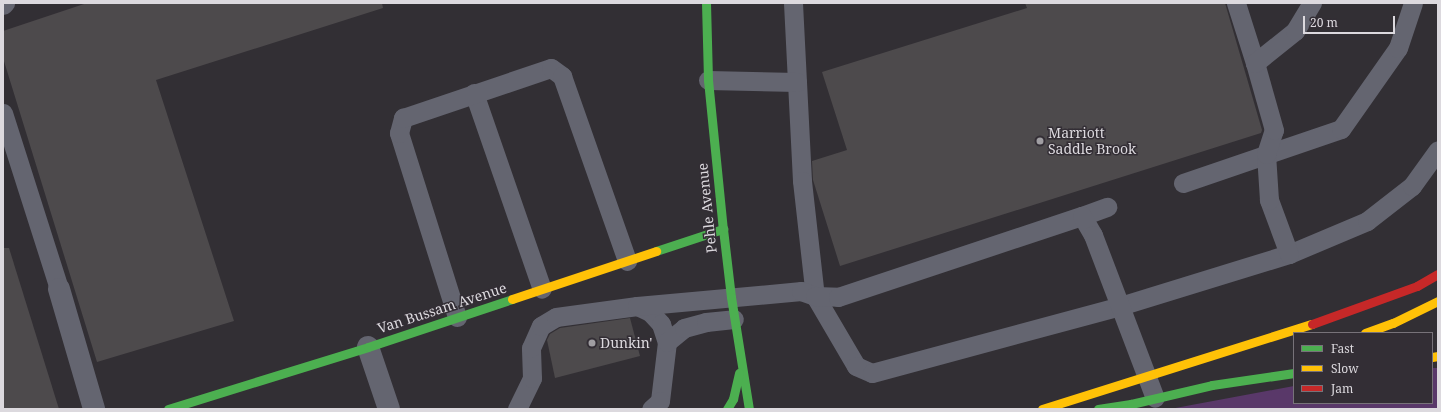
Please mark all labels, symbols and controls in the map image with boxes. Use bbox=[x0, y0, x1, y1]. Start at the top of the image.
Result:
scale bar bbox=[1305, 8, 1397, 34]
text: 20 m bbox=[1310, 14, 1338, 31]
place label: Marriott Saddle Brook bbox=[1048, 125, 1136, 158]
marker: Marriott Saddle Brook bbox=[1035, 136, 1045, 146]
street label: Pehle Avenue bbox=[694, 162, 720, 254]
street label: Van Bussam Avenue bbox=[375, 279, 509, 337]
legend bbox=[1293, 332, 1433, 404]
place label: Dunkin' bbox=[600, 335, 652, 351]
marker: Dunkin' bbox=[587, 338, 597, 348]
text: Fast bbox=[1331, 340, 1354, 357]
text: Slow bbox=[1331, 360, 1359, 377]
text: Jam bbox=[1331, 380, 1353, 397]

